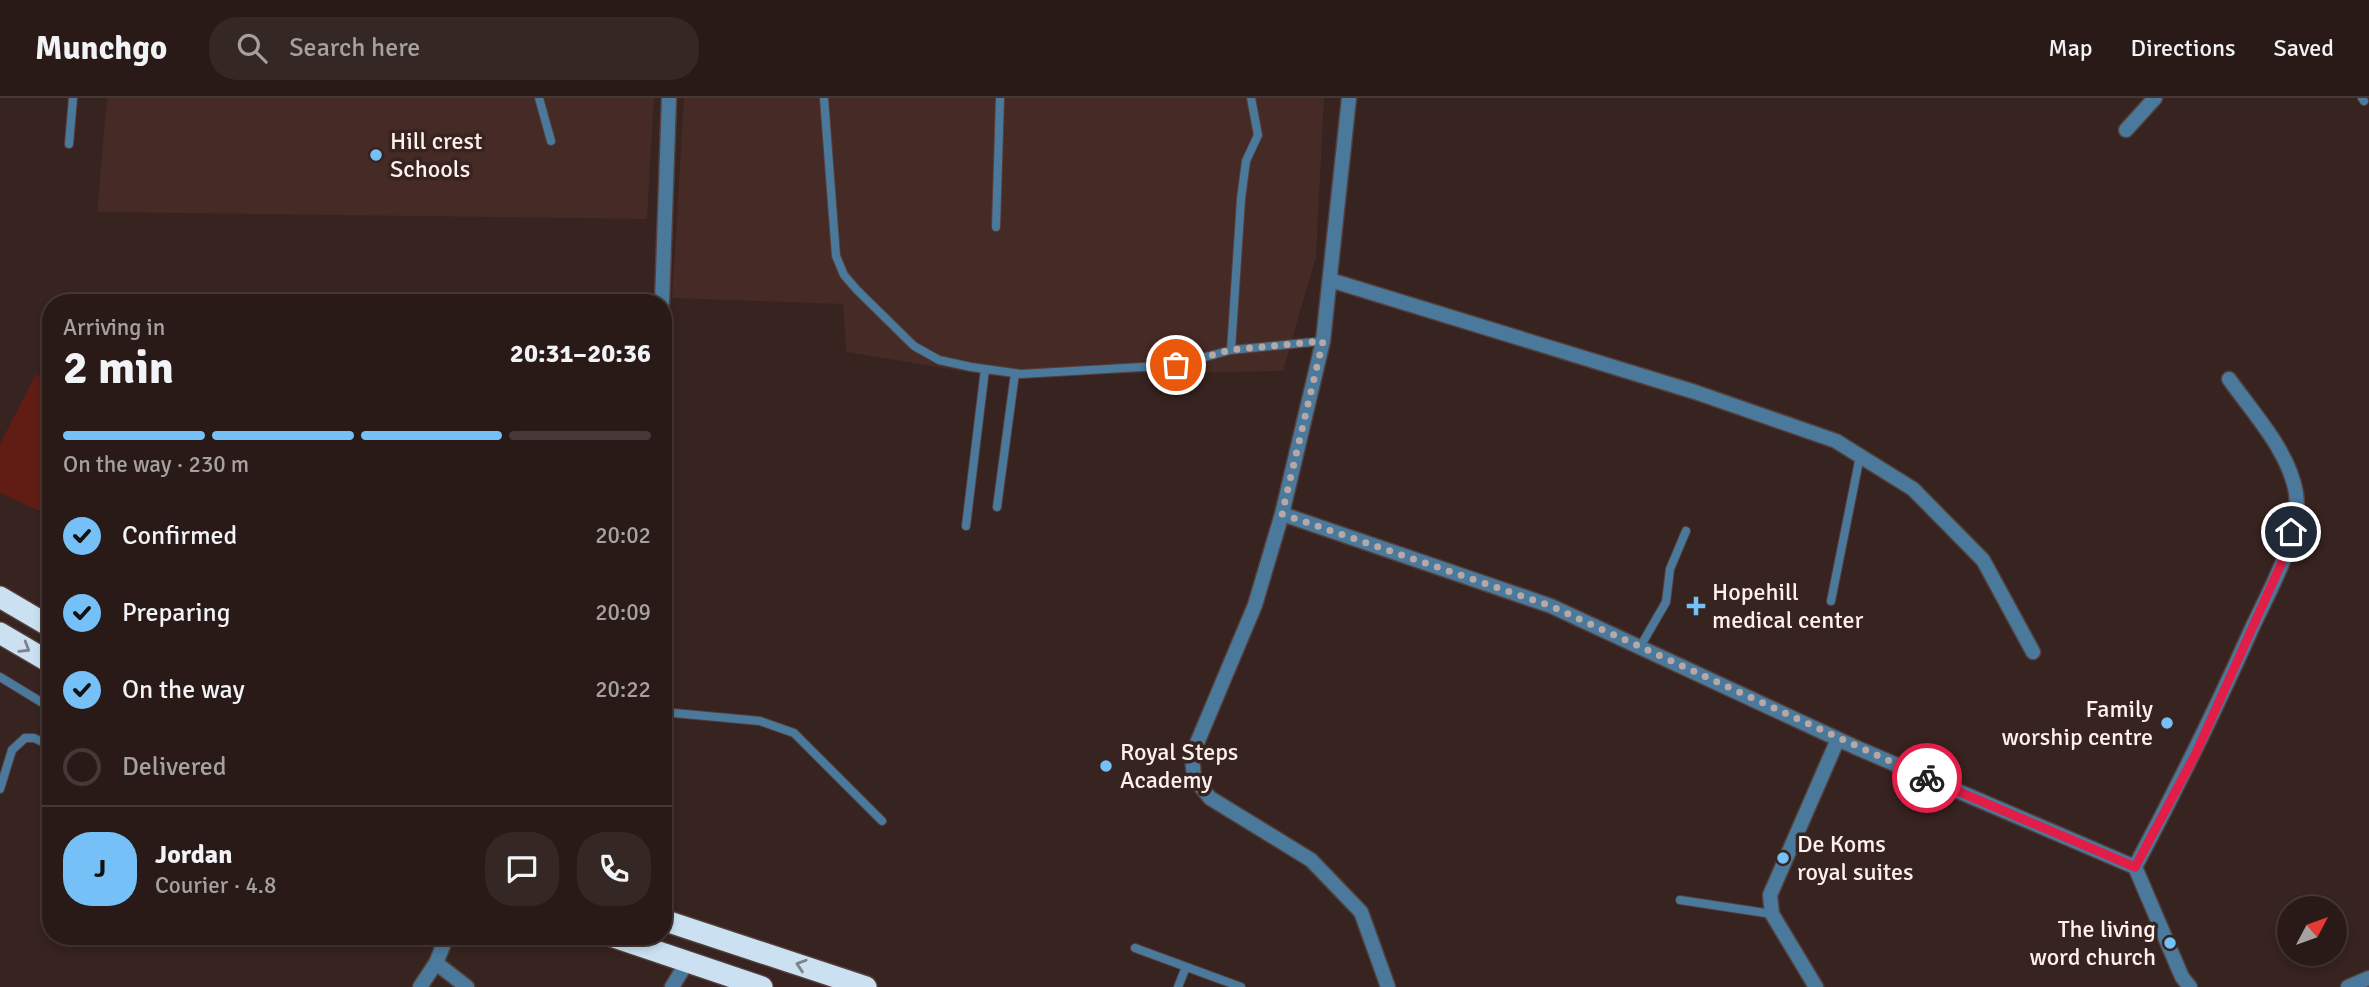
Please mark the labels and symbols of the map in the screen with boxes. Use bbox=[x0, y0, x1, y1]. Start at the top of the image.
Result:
place label: Hill crest Schools bbox=[390, 126, 482, 184]
marker: Hill crest Schools bbox=[368, 147, 384, 163]
pin bbox=[1146, 335, 1206, 395]
pin bbox=[2261, 502, 2321, 562]
place label: Hopehill medical center bbox=[1712, 577, 1864, 635]
marker: Hopehill medical center bbox=[1686, 596, 1706, 616]
one-way arrow bbox=[18, 639, 31, 652]
place label: Family worship centre bbox=[2002, 694, 2153, 752]
marker: Family worship centre bbox=[2159, 715, 2175, 731]
place label: Royal Steps Academy bbox=[1120, 737, 1238, 795]
courier bbox=[1892, 743, 1962, 813]
marker: Royal Steps Academy bbox=[1098, 758, 1114, 774]
place label: De Koms royal suites bbox=[1797, 829, 1914, 887]
marker: De Koms royal suites bbox=[1775, 850, 1791, 866]
north arrow bbox=[2277, 896, 2347, 966]
place label: The living word church bbox=[2030, 914, 2156, 972]
marker: The living word church bbox=[2162, 935, 2178, 951]
one-way arrow bbox=[795, 959, 808, 973]

